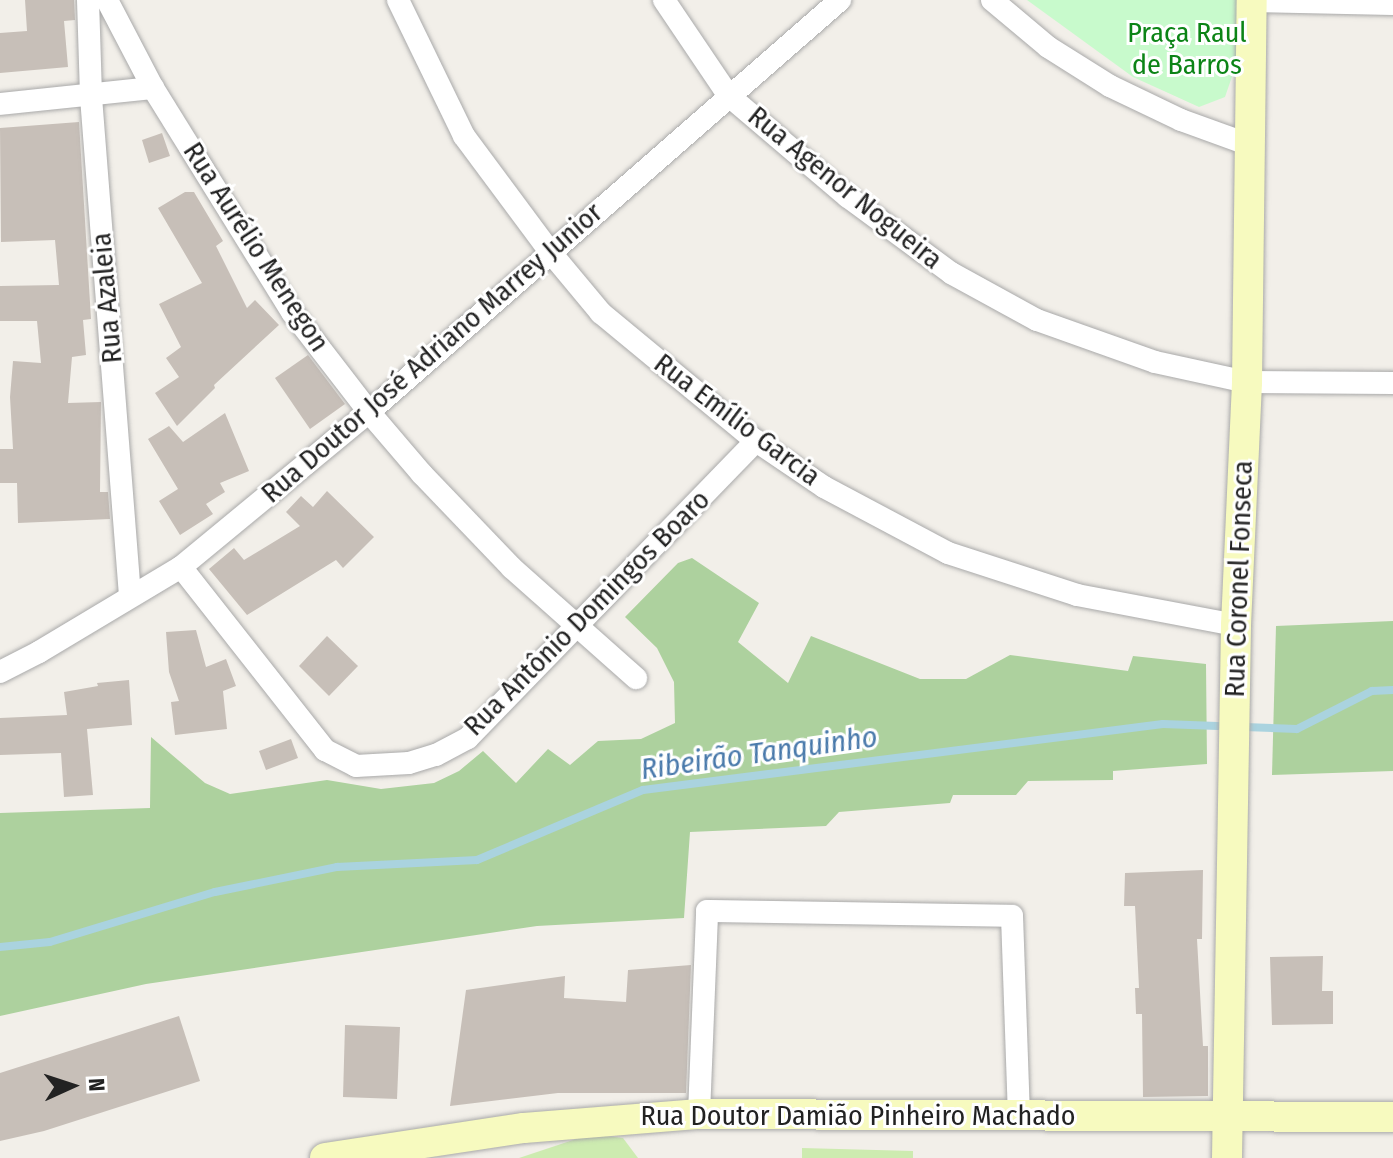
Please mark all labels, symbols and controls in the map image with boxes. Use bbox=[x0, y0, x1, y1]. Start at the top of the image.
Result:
park label: Praça Raul de Barros bbox=[1127, 16, 1247, 82]
street label: Rua Agenor Nogueira bbox=[741, 99, 949, 277]
street label: Rua Aurélio Menegon bbox=[176, 136, 336, 358]
street label: Rua Doutor José Adriano Marrey Junior bbox=[255, 196, 609, 510]
street label: Rua Azaleia bbox=[85, 231, 129, 365]
street label: Rua Emílio Garcia bbox=[647, 347, 827, 493]
street label: Rua Coronel Fonseca bbox=[1218, 460, 1260, 698]
street label: Rua Antônio Domingos Boaro bbox=[457, 483, 717, 743]
water label: Ribeirão Tanquinho bbox=[638, 719, 880, 787]
north arrow bbox=[32, 1046, 112, 1126]
text: N bbox=[83, 1077, 110, 1092]
street label: Rua Doutor Damião Pinheiro Machado bbox=[640, 1099, 1076, 1133]

